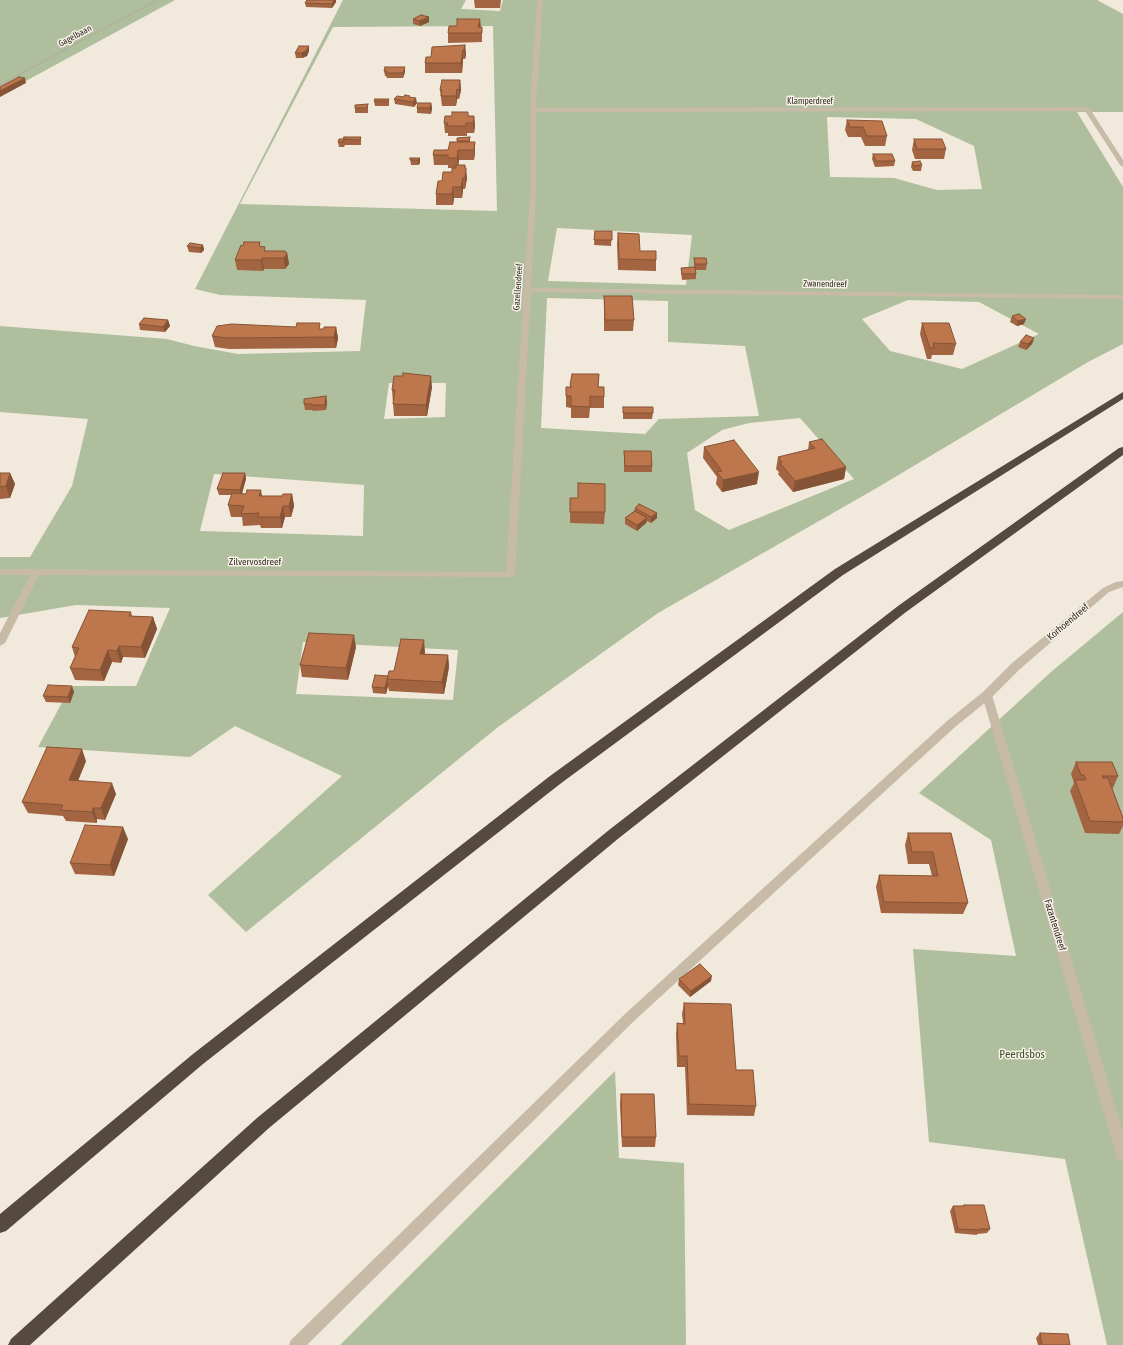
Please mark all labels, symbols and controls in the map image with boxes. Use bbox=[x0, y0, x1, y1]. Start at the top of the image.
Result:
street label: Gagelbaan bbox=[57, 23, 93, 49]
street label: Klamperdreef bbox=[787, 96, 833, 106]
street label: Gazellendreef bbox=[511, 263, 525, 311]
street label: Zwanendreef bbox=[803, 278, 847, 290]
street label: Zilvervosdreef bbox=[229, 556, 281, 568]
street label: Korhoendreef bbox=[1045, 601, 1091, 643]
street label: Fazantendreef bbox=[1041, 898, 1069, 952]
park label: Peerdsbos bbox=[999, 1047, 1045, 1061]

